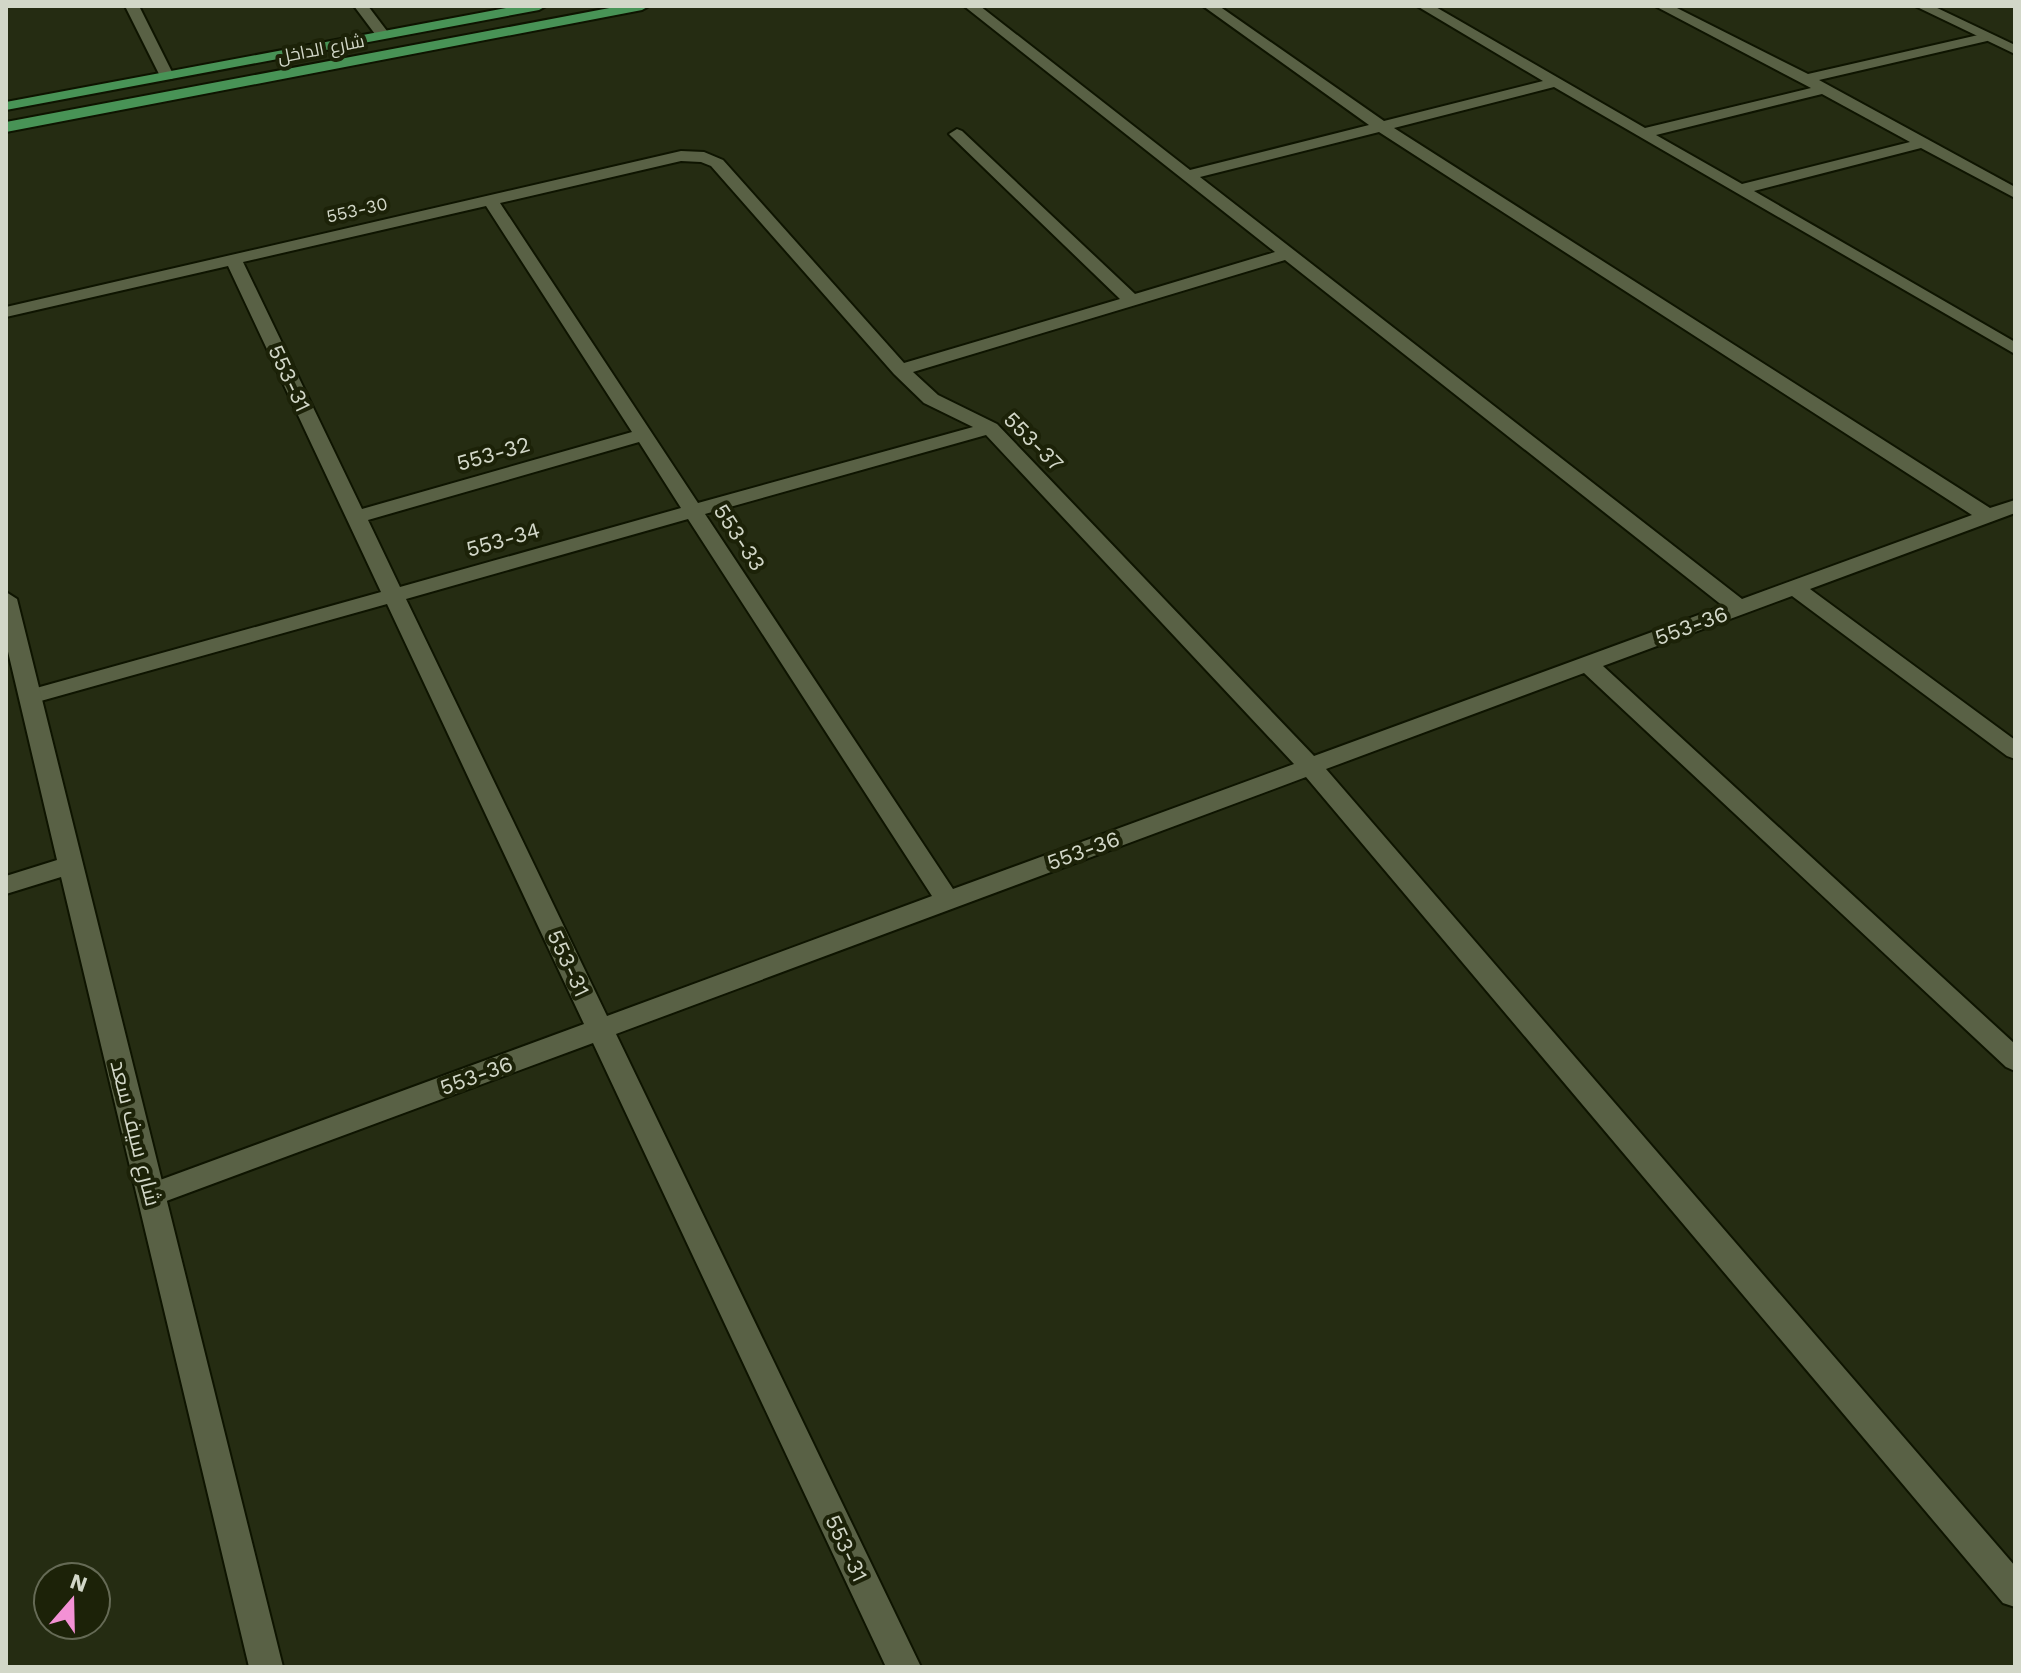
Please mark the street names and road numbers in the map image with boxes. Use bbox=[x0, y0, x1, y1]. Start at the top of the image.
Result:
street label: شارع الداخل bbox=[276, 30, 366, 69]
street label: 553-30 bbox=[324, 192, 389, 227]
street label: 553-31 bbox=[263, 341, 316, 416]
street label: 553-37 bbox=[999, 406, 1069, 476]
street label: 553-32 bbox=[454, 431, 533, 476]
street label: 553-33 bbox=[709, 499, 770, 576]
street label: 553-34 bbox=[463, 517, 543, 562]
street label: 553-36 bbox=[1651, 601, 1731, 650]
street label: 553-36 bbox=[1043, 826, 1123, 875]
street label: 553-31 bbox=[542, 926, 595, 1001]
street label: 553-36 bbox=[436, 1051, 516, 1100]
street label: شارع سيف سعد bbox=[103, 1058, 166, 1209]
street label: 553-31 bbox=[820, 1511, 873, 1586]

